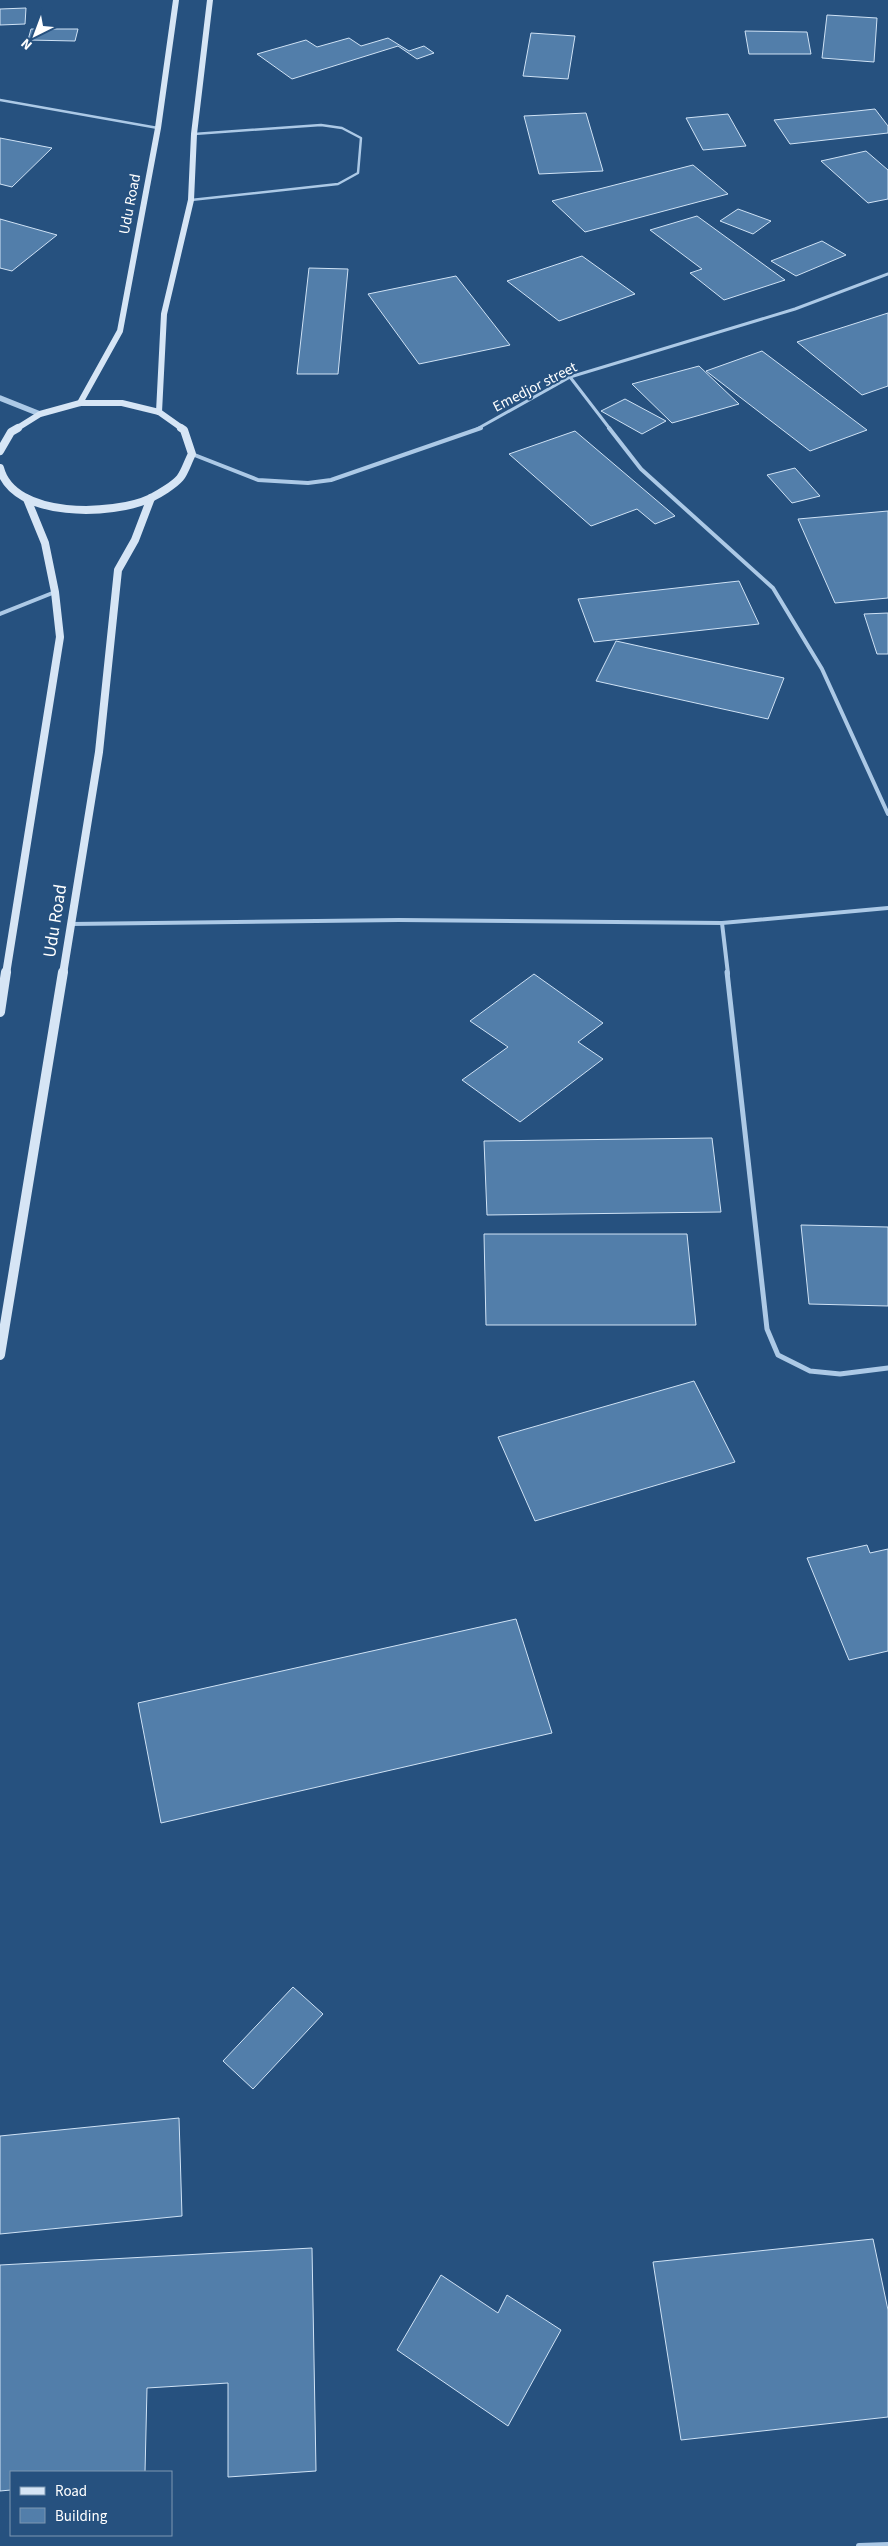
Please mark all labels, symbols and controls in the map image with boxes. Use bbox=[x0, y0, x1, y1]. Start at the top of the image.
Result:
north arrow bbox=[10, 10, 60, 60]
text: N bbox=[17, 33, 37, 54]
street label: Udu Road bbox=[114, 172, 146, 236]
street label: Emedjor street bbox=[489, 357, 581, 417]
street label: Udu Road bbox=[37, 883, 73, 959]
legend bbox=[10, 2471, 172, 2536]
text: Road bbox=[55, 2481, 87, 2502]
text: Building bbox=[55, 2506, 108, 2527]

